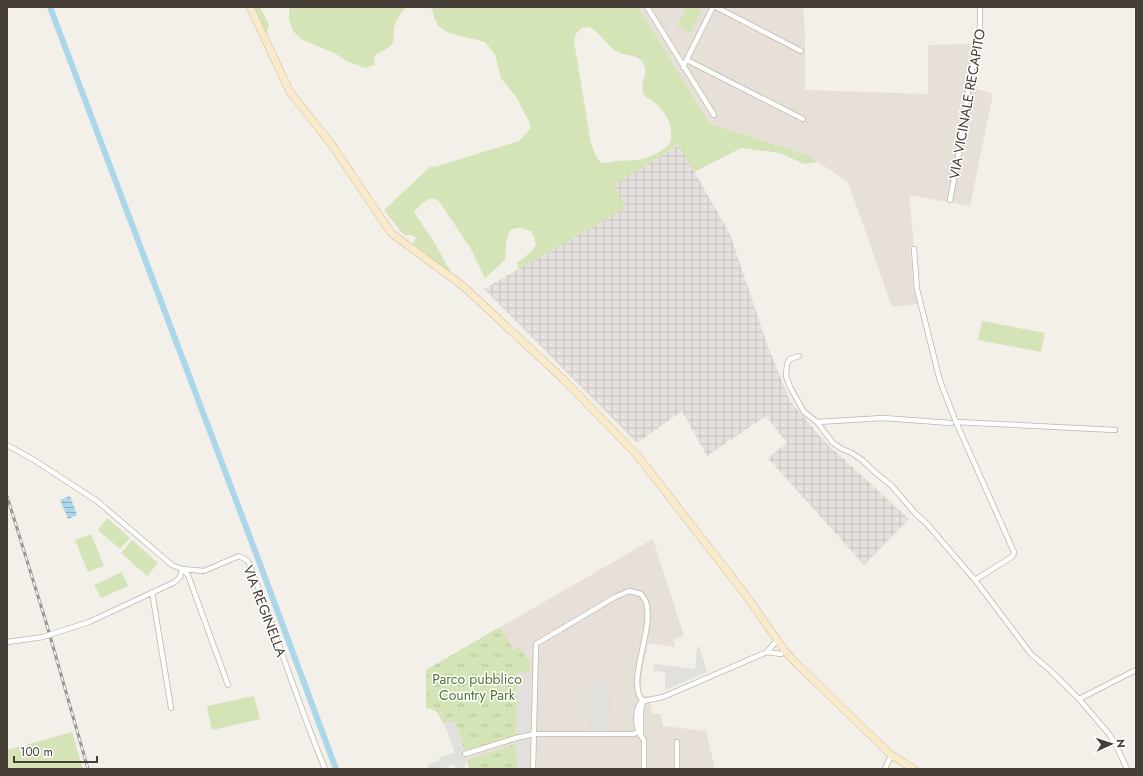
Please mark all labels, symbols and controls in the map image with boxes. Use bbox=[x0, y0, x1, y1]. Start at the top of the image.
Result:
street label: VIA VICINALE RECAPITO bbox=[944, 27, 990, 181]
street label: VIA REGINELLA bbox=[238, 562, 292, 660]
park label: Parco pubblico Country Park bbox=[432, 669, 522, 705]
north arrow bbox=[1091, 724, 1131, 764]
scale bar bbox=[14, 738, 97, 764]
text: N bbox=[1113, 739, 1129, 748]
text: 100 m bbox=[20, 743, 53, 761]

